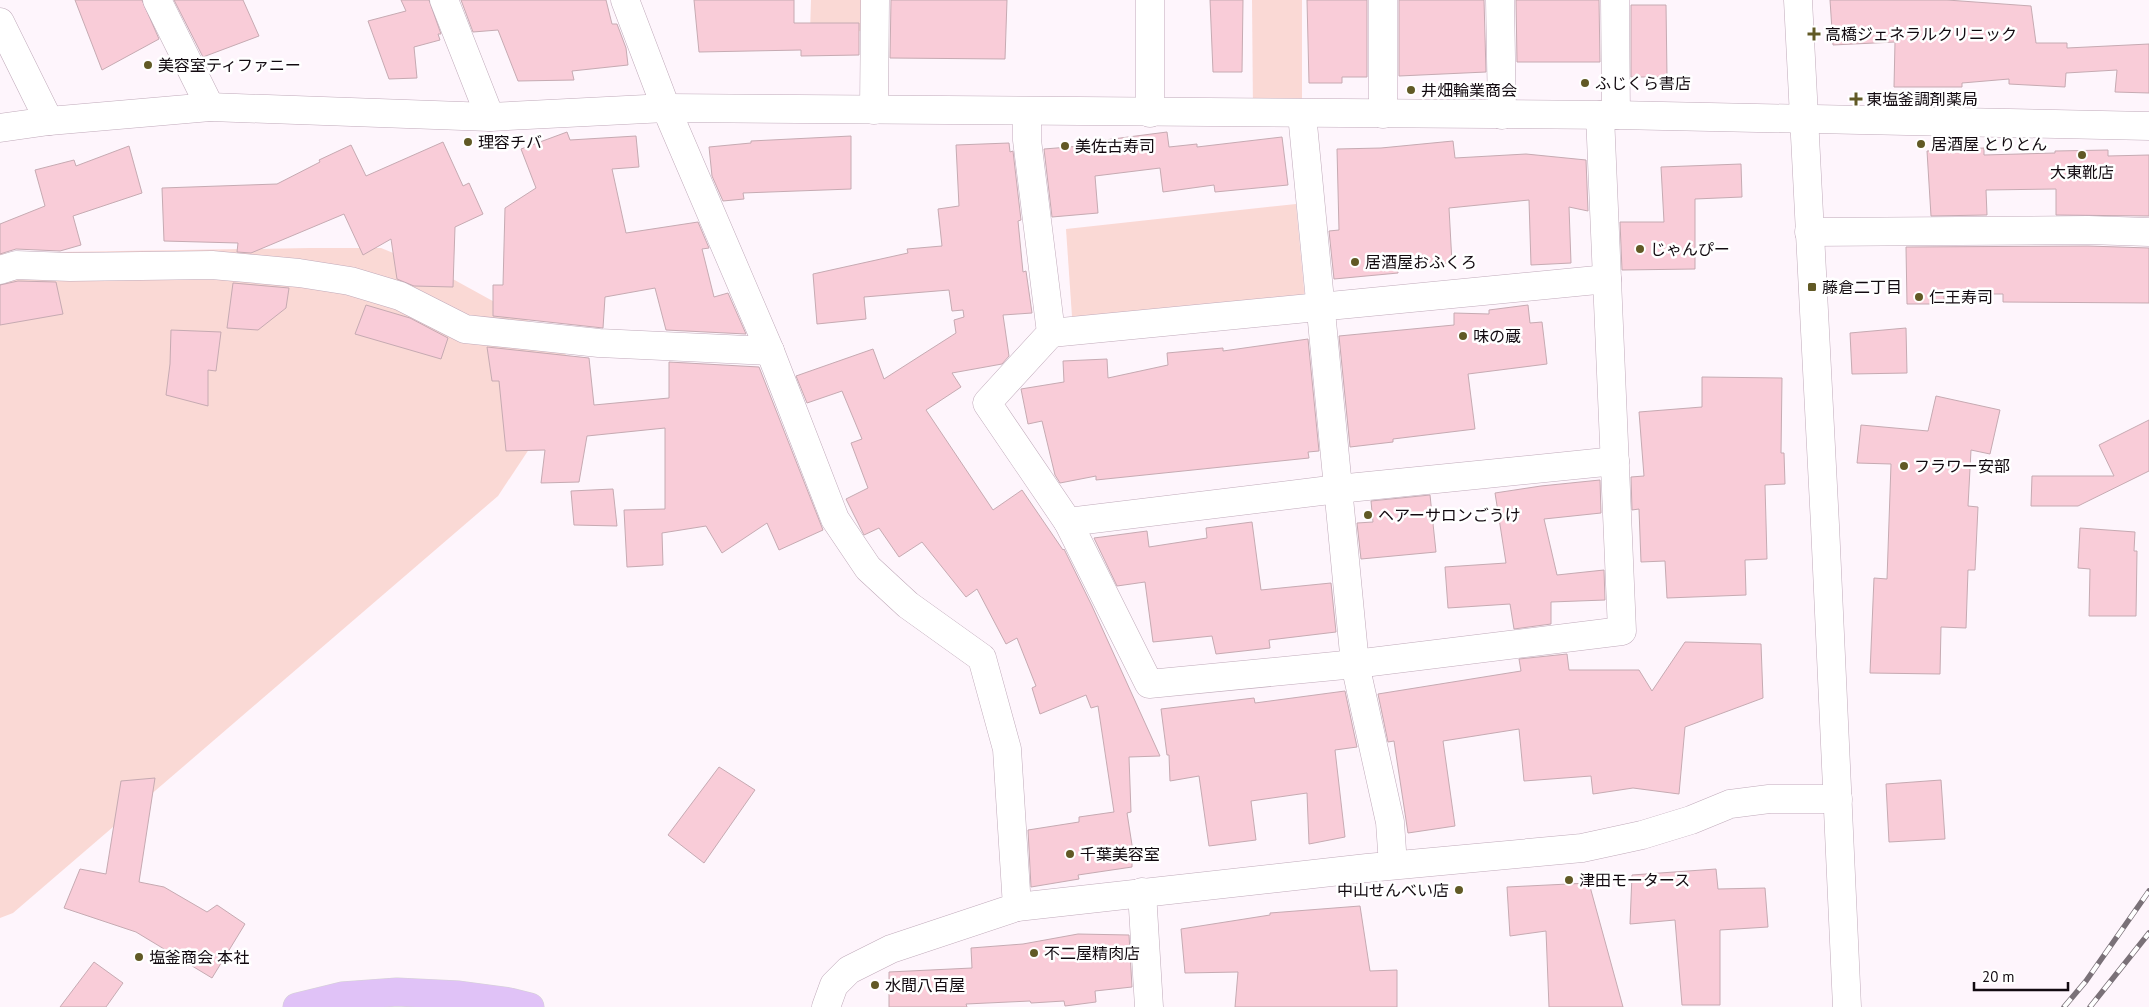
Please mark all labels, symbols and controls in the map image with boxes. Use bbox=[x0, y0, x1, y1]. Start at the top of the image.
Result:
place label: 高橋ジェネラルクリニック bbox=[1825, 24, 2017, 44]
marker: 高橋ジェネラルクリニック bbox=[1807, 27, 1821, 41]
place label: 美容室ティファニー bbox=[158, 55, 301, 75]
marker: 美容室ティファニー bbox=[142, 59, 154, 71]
place label: ふじくら書店 bbox=[1595, 73, 1691, 93]
marker: ふじくら書店 bbox=[1579, 77, 1591, 89]
place label: 井畑輪業商会 bbox=[1421, 80, 1517, 100]
marker: 井畑輪業商会 bbox=[1405, 84, 1417, 96]
place label: 東塩釜調剤薬局 bbox=[1866, 89, 1978, 109]
marker: 東塩釜調剤薬局 bbox=[1850, 93, 1862, 105]
place label: 理容チバ bbox=[478, 132, 542, 152]
place label: 居酒屋 とりとん bbox=[1931, 134, 2047, 154]
marker: 理容チバ bbox=[462, 136, 474, 148]
place label: 美佐古寿司 bbox=[1075, 136, 1155, 156]
marker: 居酒屋 とりとん bbox=[1915, 138, 1927, 150]
marker: 美佐古寿司 bbox=[1059, 140, 1071, 152]
marker: 大東靴店 bbox=[2076, 149, 2088, 161]
place label: 大東靴店 bbox=[2050, 162, 2114, 182]
place label: じゃんぴー bbox=[1650, 239, 1730, 259]
marker: じゃんぴー bbox=[1634, 243, 1646, 255]
place label: 居酒屋おふくろ bbox=[1365, 252, 1477, 272]
marker: 居酒屋おふくろ bbox=[1349, 256, 1361, 268]
place label: 藤倉二丁目 bbox=[1822, 277, 1902, 297]
marker: 藤倉二丁目 bbox=[1806, 281, 1818, 293]
place label: 仁王寿司 bbox=[1929, 287, 1993, 307]
marker: 仁王寿司 bbox=[1913, 291, 1925, 303]
place label: 味の蔵 bbox=[1473, 326, 1521, 346]
marker: 味の蔵 bbox=[1457, 330, 1469, 342]
place label: フラワー安部 bbox=[1914, 456, 2010, 476]
marker: フラワー安部 bbox=[1898, 460, 1910, 472]
place label: ヘアーサロンごうけ bbox=[1378, 505, 1521, 525]
marker: ヘアーサロンごうけ bbox=[1362, 509, 1374, 521]
place label: 千葉美容室 bbox=[1080, 844, 1160, 864]
marker: 千葉美容室 bbox=[1064, 848, 1076, 860]
place label: 津田モータース bbox=[1579, 870, 1690, 890]
marker: 津田モータース bbox=[1563, 874, 1575, 886]
place label: 中山せんべい店 bbox=[1337, 880, 1449, 900]
marker: 中山せんべい店 bbox=[1453, 884, 1465, 896]
place label: 不二屋精肉店 bbox=[1044, 943, 1140, 963]
place label: 塩釜商会 本社 bbox=[149, 947, 249, 967]
marker: 不二屋精肉店 bbox=[1028, 947, 1040, 959]
marker: 塩釜商会 本社 bbox=[133, 951, 145, 963]
scale bar bbox=[1974, 960, 2068, 992]
text: 20 m bbox=[1982, 967, 2015, 986]
place label: 水間八百屋 bbox=[885, 975, 965, 995]
marker: 水間八百屋 bbox=[869, 979, 881, 991]

